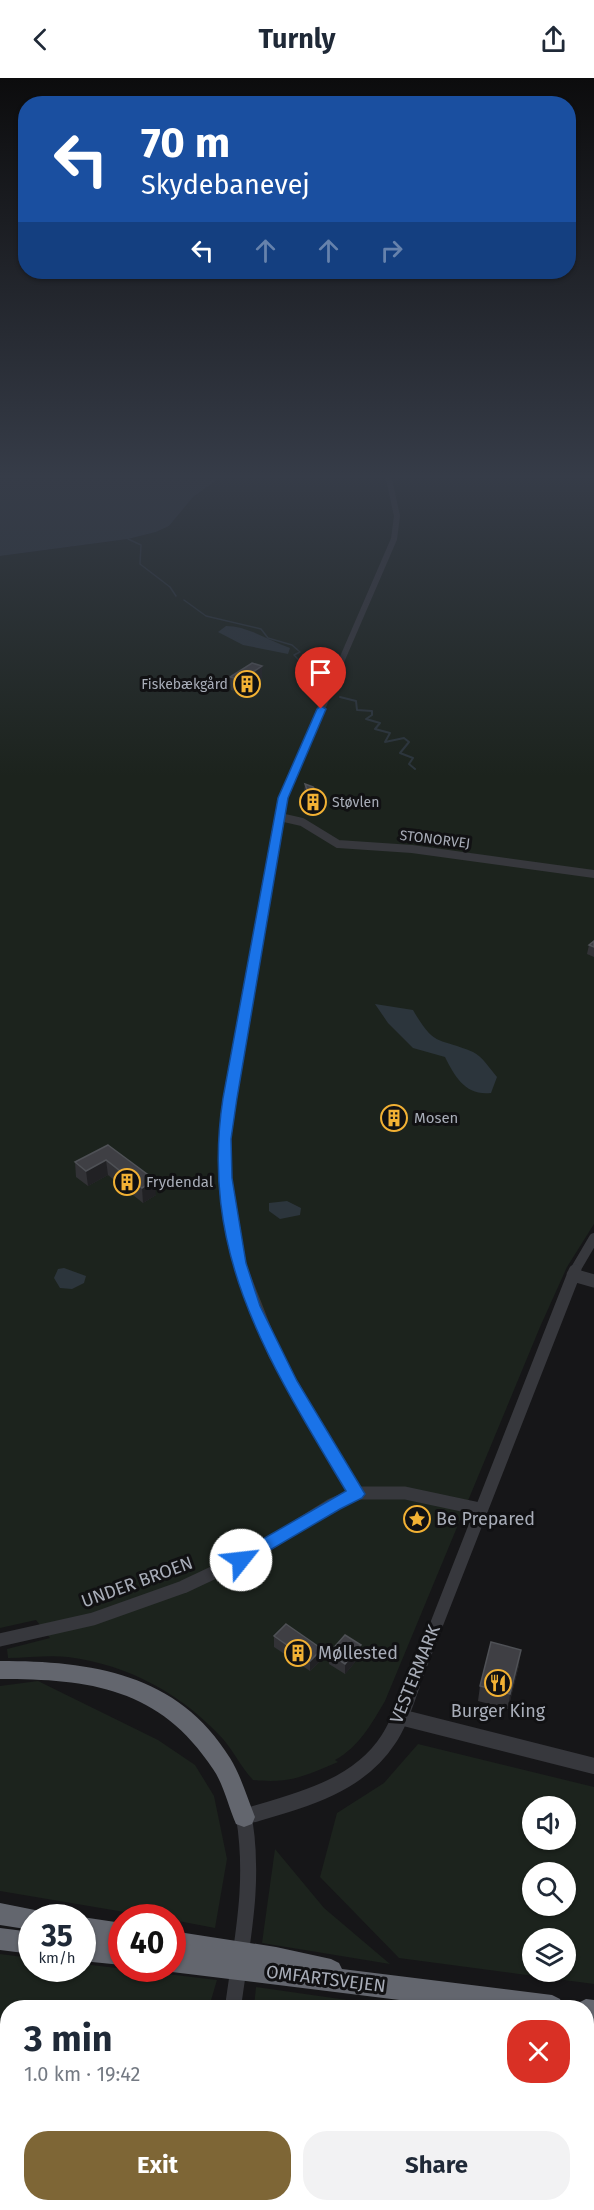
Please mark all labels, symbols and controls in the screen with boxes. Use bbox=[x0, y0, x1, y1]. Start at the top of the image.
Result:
icon: back bbox=[24, 23, 57, 56]
text: Turnly bbox=[258, 23, 336, 55]
icon: share bbox=[537, 23, 570, 56]
text: 70 m bbox=[141, 118, 230, 168]
icon: left bbox=[42, 120, 120, 198]
text: Skydebanevej bbox=[141, 169, 310, 201]
icon: left bbox=[186, 234, 219, 267]
icon: ahead bbox=[249, 234, 282, 267]
icon: ahead bbox=[312, 234, 345, 267]
icon: right bbox=[375, 234, 408, 267]
pin bbox=[295, 647, 346, 709]
icon: arrive bbox=[304, 656, 337, 689]
building icon: Fiskebækgård bbox=[232, 669, 262, 699]
place label: Fiskebækgård bbox=[141, 676, 228, 693]
building icon: Støvlen bbox=[298, 787, 328, 817]
place label: Støvlen bbox=[332, 794, 379, 811]
street label: STONORVEJ bbox=[399, 827, 471, 852]
building icon: Mosen bbox=[379, 1103, 409, 1133]
place label: Mosen bbox=[414, 1109, 458, 1127]
building icon: Frydendal bbox=[112, 1167, 142, 1197]
place label: Frydendal bbox=[146, 1173, 214, 1191]
place icon: Be Prepared bbox=[402, 1504, 432, 1534]
place label: Be Prepared bbox=[436, 1508, 535, 1530]
position arrow bbox=[209, 1528, 273, 1592]
street label: UNDER BROEN bbox=[78, 1552, 196, 1612]
street label: VESTERMARK bbox=[385, 1621, 445, 1727]
building icon: Møllested bbox=[283, 1638, 313, 1668]
place label: Møllested bbox=[318, 1642, 398, 1664]
restaurant icon: Burger King bbox=[483, 1668, 513, 1698]
place label: Burger King bbox=[451, 1700, 546, 1722]
map controls bbox=[522, 1796, 576, 1982]
button: sound bbox=[522, 1796, 576, 1850]
button: search bbox=[522, 1862, 576, 1916]
speed limit sign: 40 bbox=[108, 1904, 186, 1982]
text: 35 bbox=[41, 1918, 73, 1954]
button: layers bbox=[522, 1928, 576, 1982]
text: km/h bbox=[38, 1949, 76, 1967]
street label: OMFARTSVEJEN bbox=[265, 1961, 387, 1997]
text: 3 min bbox=[24, 2017, 113, 2061]
button: close bbox=[507, 2020, 570, 2083]
text: 1.0 km · 19:42 bbox=[24, 2062, 140, 2086]
button: Exit bbox=[24, 2131, 291, 2200]
button: Share bbox=[303, 2131, 570, 2200]

